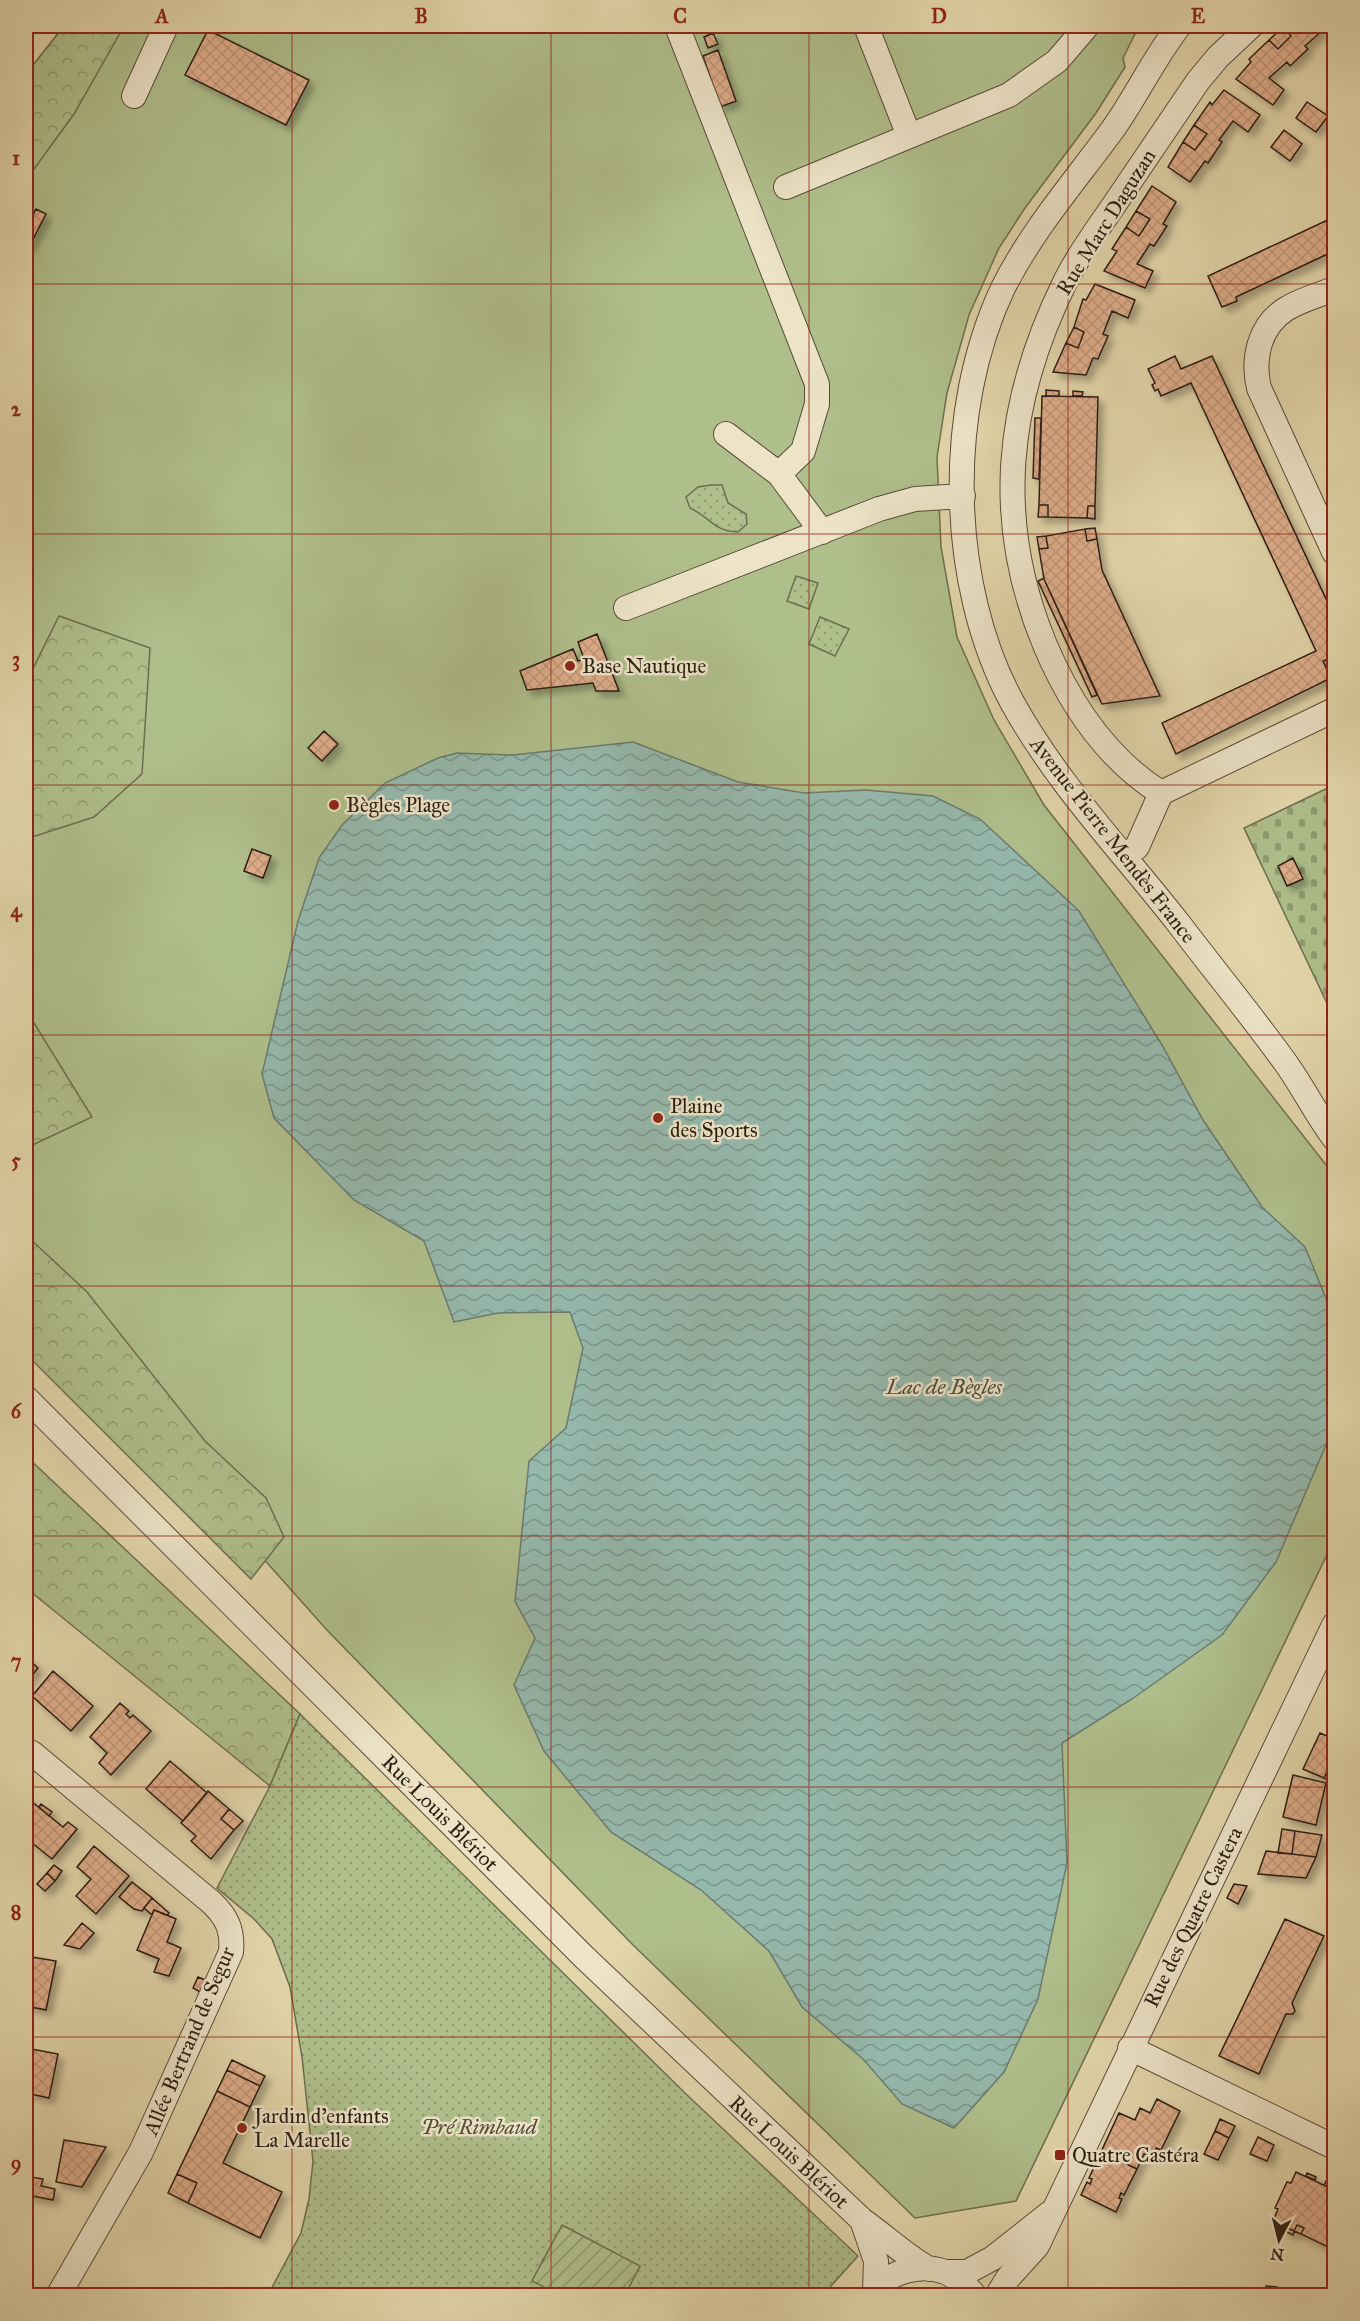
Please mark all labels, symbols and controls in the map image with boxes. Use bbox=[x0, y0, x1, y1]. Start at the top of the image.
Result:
text: A bbox=[153, 4, 169, 28]
text: B bbox=[414, 4, 428, 28]
text: C bbox=[673, 4, 687, 28]
text: D bbox=[931, 4, 947, 28]
text: E bbox=[1191, 4, 1206, 28]
street label: Rue Marc Daguzan bbox=[1051, 144, 1161, 300]
text: 1 bbox=[12, 146, 20, 170]
text: 2 bbox=[11, 397, 22, 421]
text: 3 bbox=[12, 647, 20, 672]
place label: Base Nautique bbox=[582, 653, 706, 679]
marker: Base Nautique bbox=[563, 659, 577, 673]
street label: Avenue Pierre Mendès France bbox=[1024, 731, 1202, 949]
place label: Bègles Plage bbox=[346, 792, 450, 818]
marker: Bègles Plage bbox=[327, 798, 341, 812]
text: 4 bbox=[10, 898, 22, 923]
place label: Plaine des Sports bbox=[670, 1093, 758, 1143]
marker: Plaine des Sports bbox=[651, 1111, 665, 1125]
text: 5 bbox=[11, 1148, 21, 1172]
water label: Lac de Bègles bbox=[885, 1373, 1002, 1400]
text: 6 bbox=[11, 1399, 23, 1423]
text: 7 bbox=[11, 1649, 22, 1673]
street label: Rue Louis Blériot bbox=[376, 1749, 504, 1877]
street label: Rue des Quatre Castera bbox=[1138, 1822, 1248, 2012]
text: 8 bbox=[11, 1900, 21, 1924]
street label: Allée Bertrand de Segur bbox=[137, 1943, 241, 2140]
street label: Rue Louis Blériot bbox=[724, 2090, 855, 2215]
place label: Jardin d'enfants La Marelle bbox=[252, 2103, 389, 2153]
park label: Pré Rimbaud bbox=[421, 2114, 539, 2140]
marker: Jardin d'enfants La Marelle bbox=[235, 2121, 249, 2135]
place label: Quatre Castéra bbox=[1072, 2142, 1199, 2168]
marker: Quatre Castéra bbox=[1053, 2148, 1067, 2162]
text: 9 bbox=[11, 2151, 21, 2176]
north arrow bbox=[1249, 2210, 1309, 2270]
text: N bbox=[1269, 2244, 1285, 2265]

